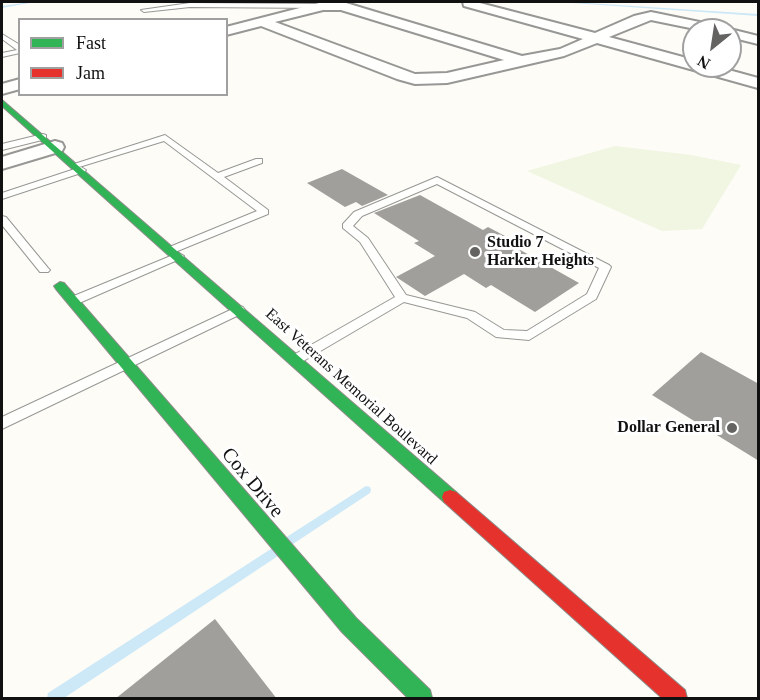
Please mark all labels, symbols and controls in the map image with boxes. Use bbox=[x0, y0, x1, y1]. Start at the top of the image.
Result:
legend bbox=[18, 18, 228, 96]
north arrow bbox=[682, 18, 742, 78]
text: Fast bbox=[76, 33, 106, 53]
text: N bbox=[694, 52, 713, 73]
text: Jam bbox=[76, 63, 105, 83]
place label: Studio 7 Harker Heights bbox=[487, 233, 594, 271]
marker: Studio 7 Harker Heights bbox=[468, 245, 482, 259]
street label: East Veterans Memorial Boulevard bbox=[261, 305, 441, 469]
place label: Dollar General bbox=[617, 418, 720, 438]
marker: Dollar General bbox=[725, 421, 739, 435]
street label: Cox Drive bbox=[216, 443, 288, 523]

